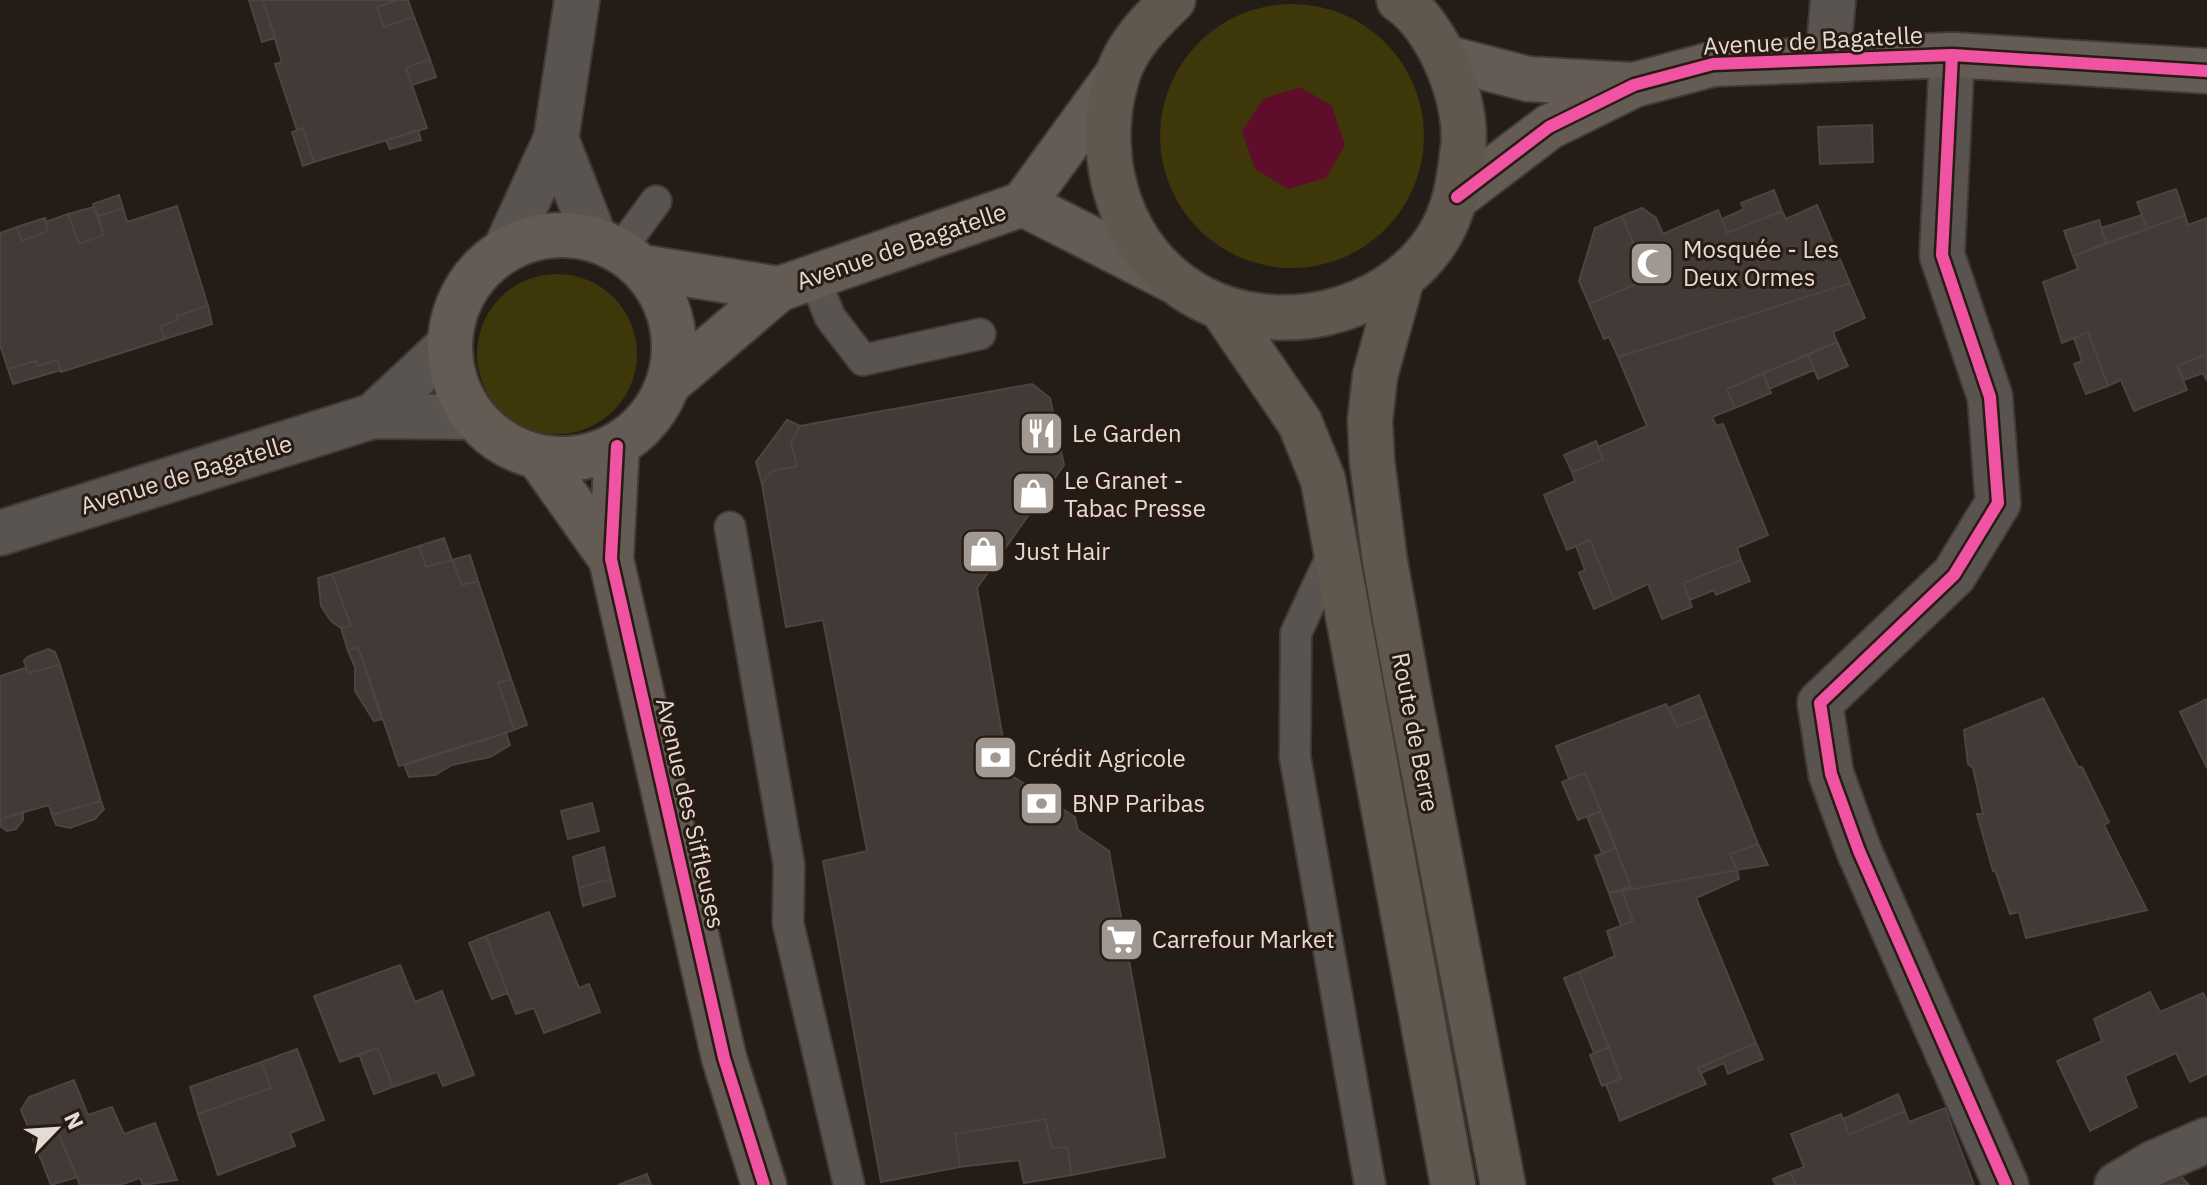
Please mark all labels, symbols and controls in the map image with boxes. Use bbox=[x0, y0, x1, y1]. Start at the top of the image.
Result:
street label: Avenue de Bagatelle bbox=[1702, 18, 1924, 62]
street label: Avenue de Bagatelle bbox=[792, 195, 1010, 297]
place label: Mosquée - Les Deux Ormes bbox=[1683, 233, 1839, 293]
mosque icon: Mosquée - Les Deux Ormes bbox=[1628, 239, 1676, 287]
restaurant icon: Le Garden bbox=[1017, 409, 1065, 457]
place label: Le Garden bbox=[1072, 417, 1182, 449]
street label: Avenue de Bagatelle bbox=[76, 427, 296, 521]
place label: Le Granet - Tabac Presse bbox=[1064, 464, 1206, 524]
shop icon: Le Granet - Tabac Presse bbox=[1009, 470, 1057, 518]
shop icon: Just Hair bbox=[959, 527, 1007, 575]
place label: Just Hair bbox=[1014, 535, 1110, 567]
street label: Route de Berre bbox=[1385, 650, 1447, 814]
street label: Avenue des Siffleuses bbox=[649, 695, 733, 931]
bank icon: Crédit Agricole bbox=[972, 734, 1020, 782]
place label: Crédit Agricole bbox=[1027, 742, 1186, 774]
bank icon: BNP Paribas bbox=[1017, 779, 1065, 827]
place label: BNP Paribas bbox=[1072, 787, 1205, 819]
supermarket icon: Carrefour Market bbox=[1097, 915, 1145, 963]
place label: Carrefour Market bbox=[1152, 923, 1335, 955]
north arrow bbox=[16, 1089, 96, 1169]
text: N bbox=[58, 1107, 91, 1134]

